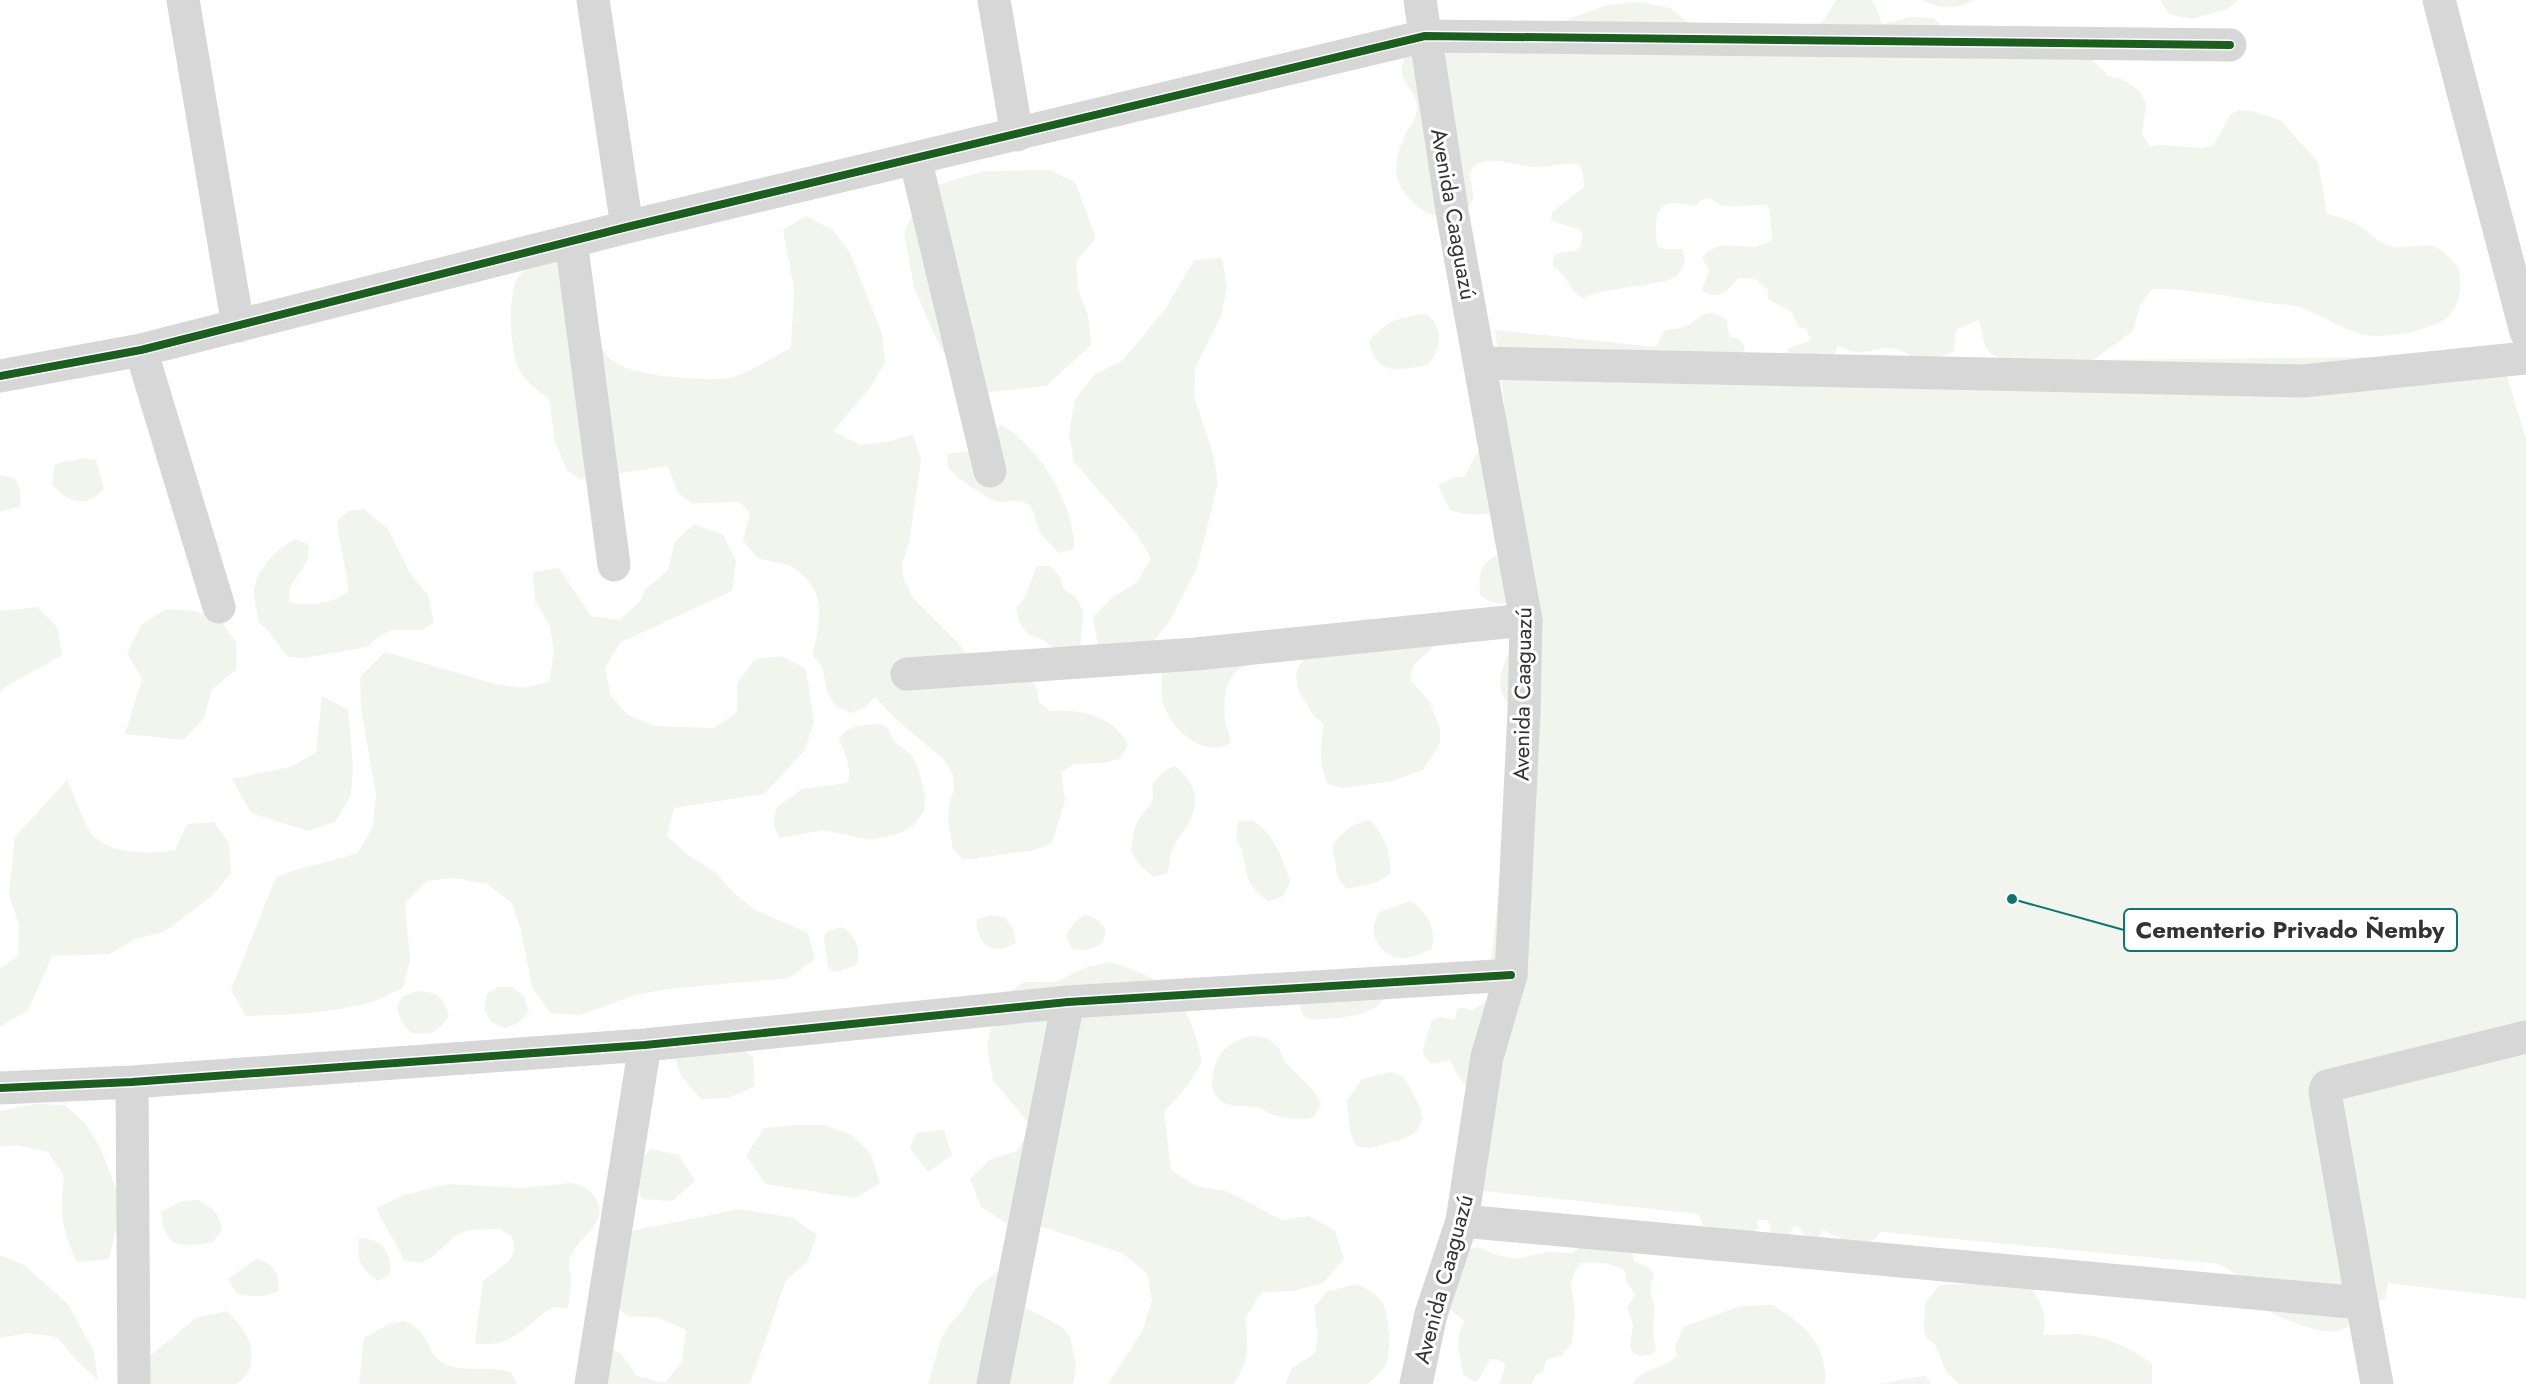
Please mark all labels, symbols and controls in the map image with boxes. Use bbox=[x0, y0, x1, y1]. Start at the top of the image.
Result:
street label: Avenida Caaguazú bbox=[1423, 126, 1485, 302]
street label: Avenida Caaguazú bbox=[1504, 607, 1540, 781]
callout: Cementerio Privado Ñemby bbox=[2124, 909, 2457, 951]
text: Cementerio Privado Ñemby bbox=[2135, 912, 2445, 947]
street label: Avenida Caaguazú bbox=[1405, 1191, 1481, 1367]

